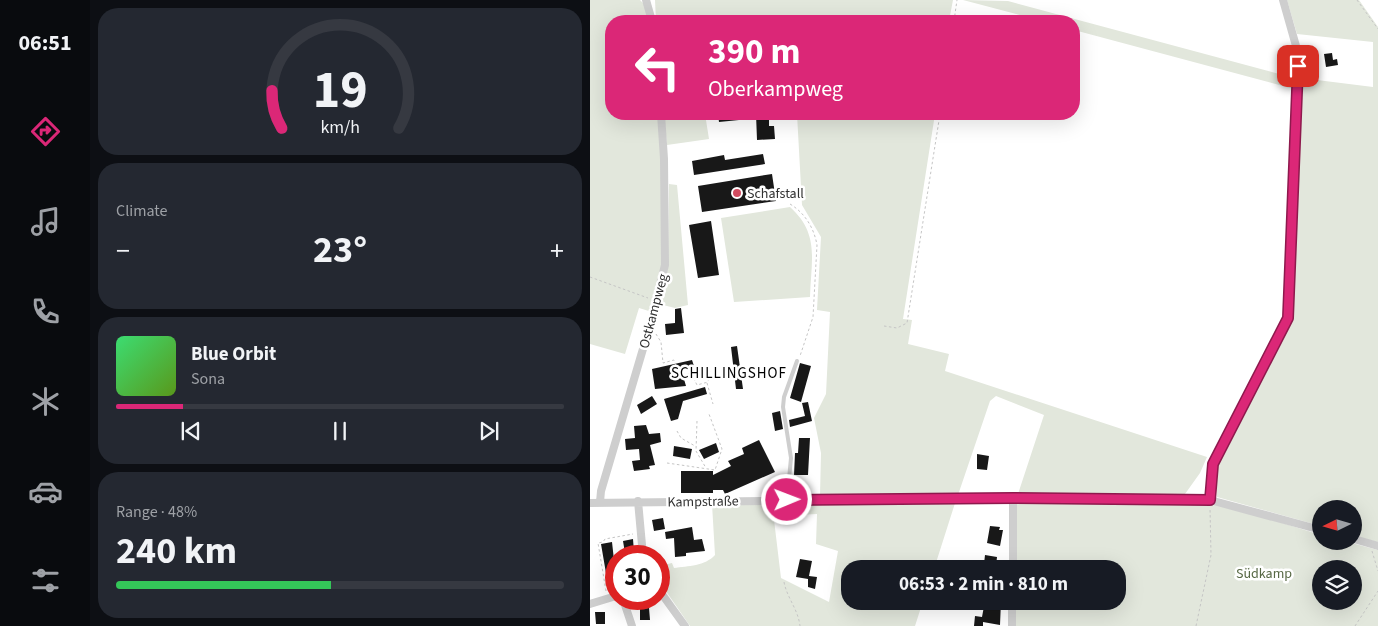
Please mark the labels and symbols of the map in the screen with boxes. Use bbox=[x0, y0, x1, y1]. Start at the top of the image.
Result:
pin bbox=[1277, 45, 1319, 87]
place label: Schafstall bbox=[747, 184, 804, 204]
marker: Schafstall bbox=[731, 187, 743, 199]
street label: Ostkampweg bbox=[634, 272, 674, 351]
district label: SCHILLINGSHOF bbox=[671, 363, 787, 384]
position arrow bbox=[760, 473, 812, 525]
street label: Kampstraße bbox=[667, 491, 739, 513]
north arrow bbox=[1312, 500, 1362, 550]
speed limit sign: 30 bbox=[605, 545, 670, 610]
park label: Südkamp bbox=[1236, 564, 1292, 584]

